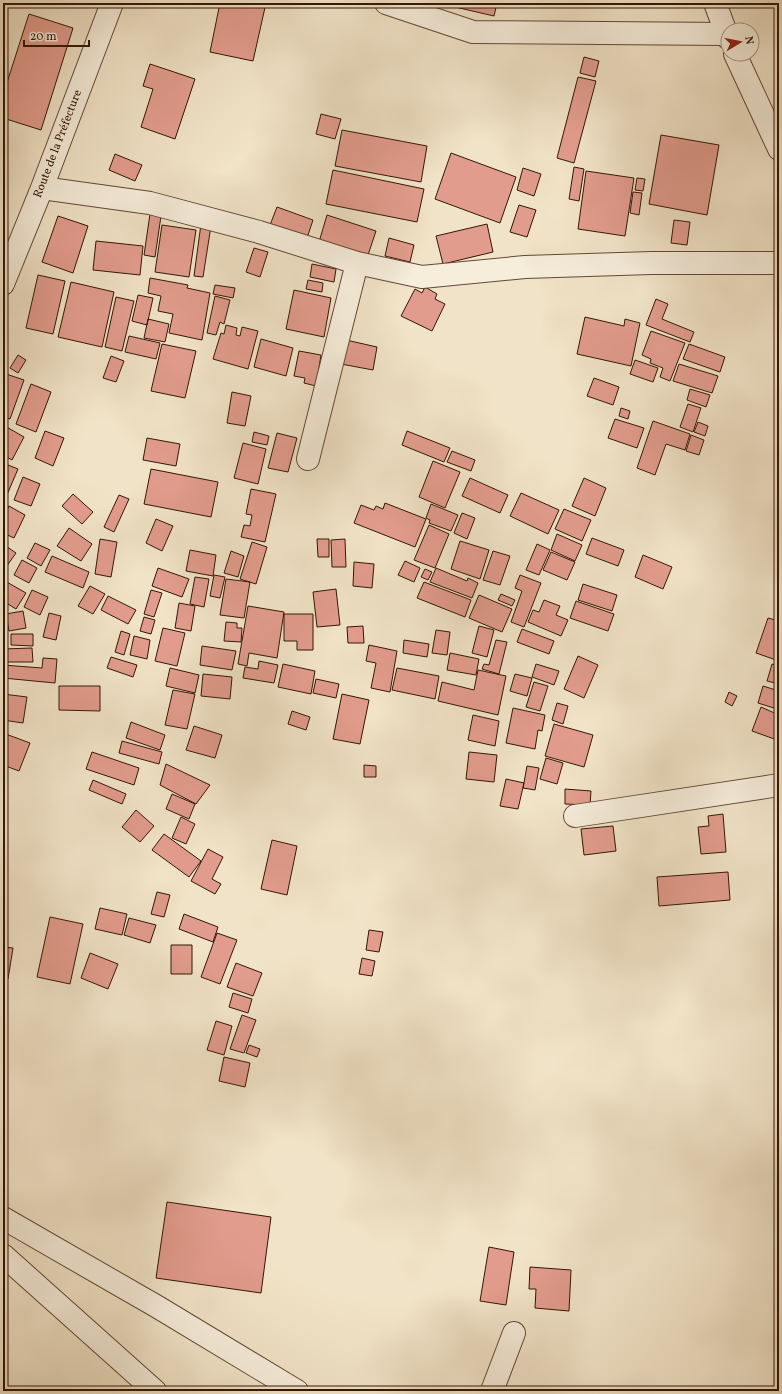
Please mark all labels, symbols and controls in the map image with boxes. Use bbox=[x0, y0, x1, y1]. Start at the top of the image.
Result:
scale bar bbox=[24, 22, 89, 48]
north arrow bbox=[720, 22, 760, 62]
text: 20 m bbox=[30, 29, 57, 45]
text: N bbox=[740, 35, 756, 46]
street label: Route de la Préfecture bbox=[30, 87, 86, 200]

